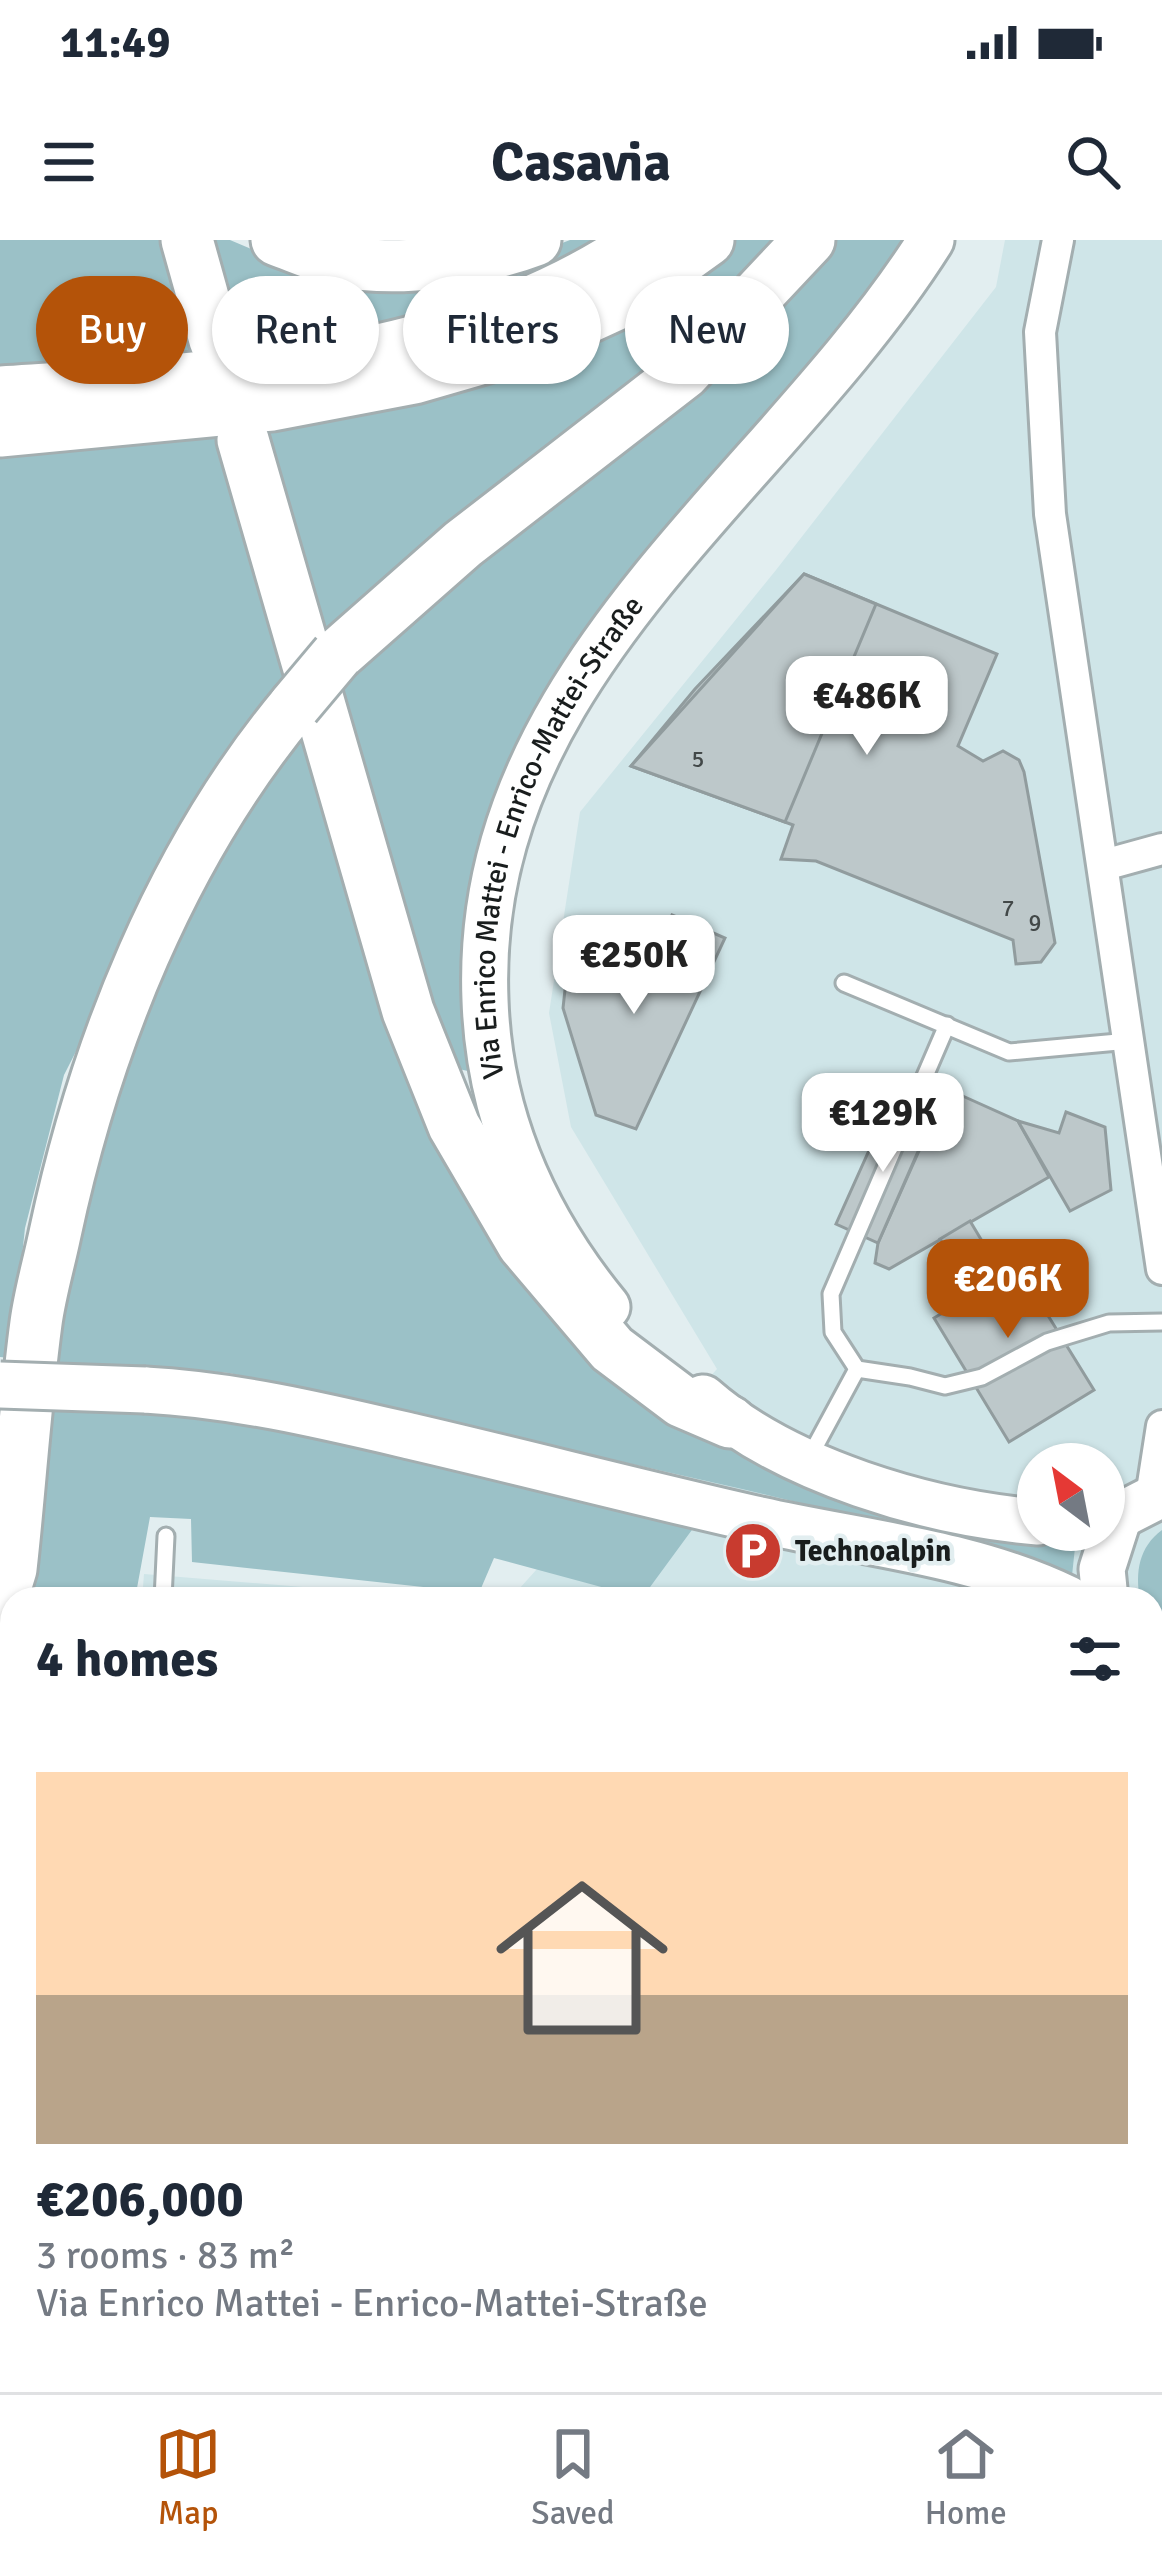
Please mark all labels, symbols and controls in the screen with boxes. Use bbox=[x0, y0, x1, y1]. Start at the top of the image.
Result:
text: 11:49 bbox=[60, 15, 170, 70]
icon: menu bbox=[36, 129, 102, 195]
text: Casavia bbox=[491, 129, 671, 196]
icon: search bbox=[1060, 129, 1126, 195]
chip: Buy bbox=[36, 276, 188, 384]
chip: Rent bbox=[212, 276, 379, 384]
chip: Filters bbox=[403, 276, 601, 384]
chip: New bbox=[625, 276, 789, 384]
street label: Via Enrico Mattei - Enrico-Mattei-Straße bbox=[466, 588, 651, 1082]
pin: €486K bbox=[783, 656, 951, 758]
text: €486K bbox=[813, 671, 921, 719]
house number: 5 bbox=[692, 744, 704, 774]
house number: 7 bbox=[1002, 893, 1014, 923]
house number: 9 bbox=[1029, 908, 1041, 938]
pin: €250K bbox=[550, 915, 718, 1017]
text: €250K bbox=[580, 930, 688, 978]
pin: €129K bbox=[799, 1073, 967, 1175]
text: €129K bbox=[829, 1088, 937, 1136]
pin: €206K bbox=[924, 1239, 1092, 1341]
text: €206K bbox=[954, 1254, 1062, 1302]
north arrow bbox=[1017, 1443, 1125, 1551]
map controls bbox=[1017, 1443, 1125, 1551]
parking icon: Technoalpin bbox=[722, 1520, 784, 1582]
place label: Technoalpin bbox=[795, 1533, 951, 1570]
icon: filters bbox=[1062, 1626, 1128, 1692]
text: 4 homes bbox=[36, 1628, 218, 1691]
icon: home bbox=[474, 1850, 690, 2066]
text: €206,000 bbox=[36, 2168, 244, 2231]
text: 3 rooms · 83 m² bbox=[36, 2231, 295, 2279]
text: Via Enrico Mattei - Enrico-Mattei-Straße bbox=[36, 2279, 708, 2327]
tab: Map bbox=[155, 2421, 221, 2534]
tab: Saved bbox=[531, 2421, 614, 2534]
tab: Home bbox=[925, 2421, 1007, 2534]

